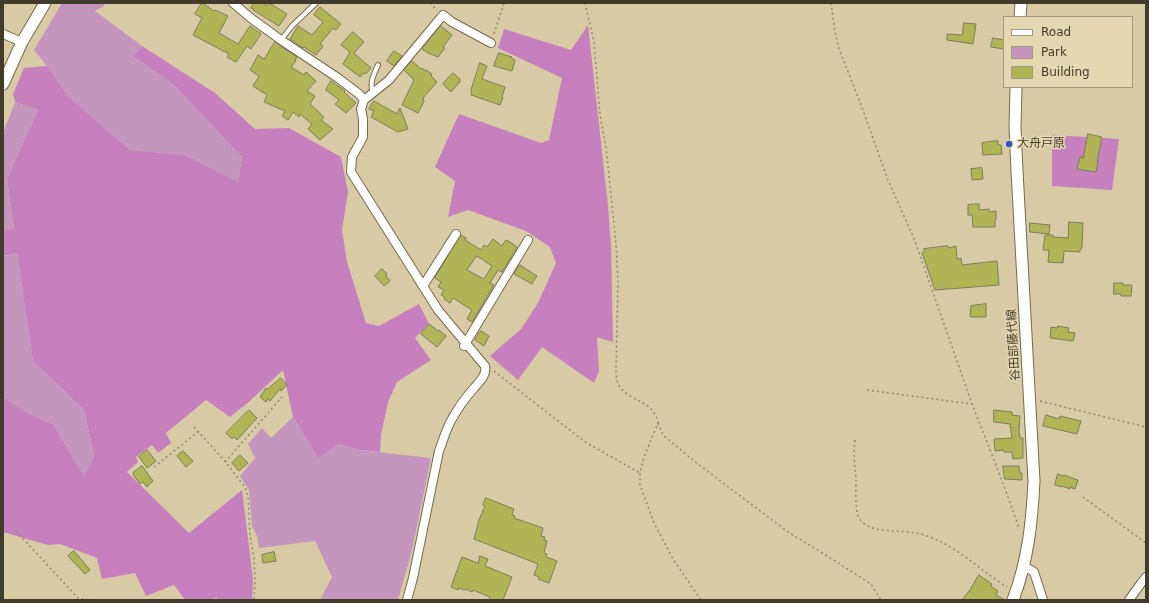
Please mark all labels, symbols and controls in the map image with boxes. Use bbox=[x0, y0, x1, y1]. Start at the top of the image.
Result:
legend bbox=[1003, 16, 1133, 88]
text: Road bbox=[1041, 25, 1071, 39]
text: Park bbox=[1041, 45, 1067, 59]
text: Building bbox=[1041, 65, 1090, 79]
place label: 大舟戸原 bbox=[1017, 137, 1065, 151]
marker: 大舟戸原 bbox=[1004, 139, 1014, 149]
street label: 谷田部藤代線 bbox=[1005, 309, 1023, 381]

